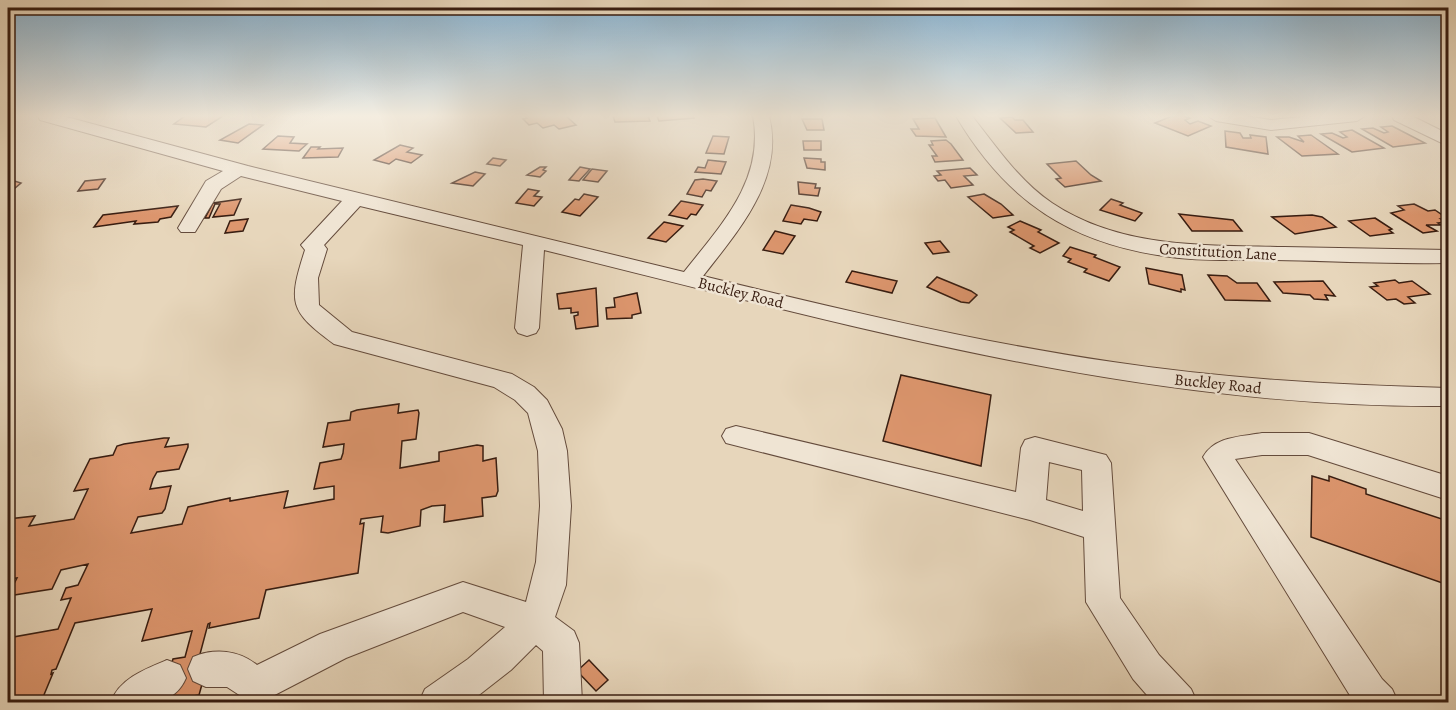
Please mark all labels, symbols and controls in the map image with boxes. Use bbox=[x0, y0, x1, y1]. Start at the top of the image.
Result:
street label: Constitution Lane bbox=[1159, 238, 1277, 266]
street label: Buckley Road bbox=[696, 272, 786, 314]
street label: Buckley Road bbox=[1173, 368, 1263, 400]

